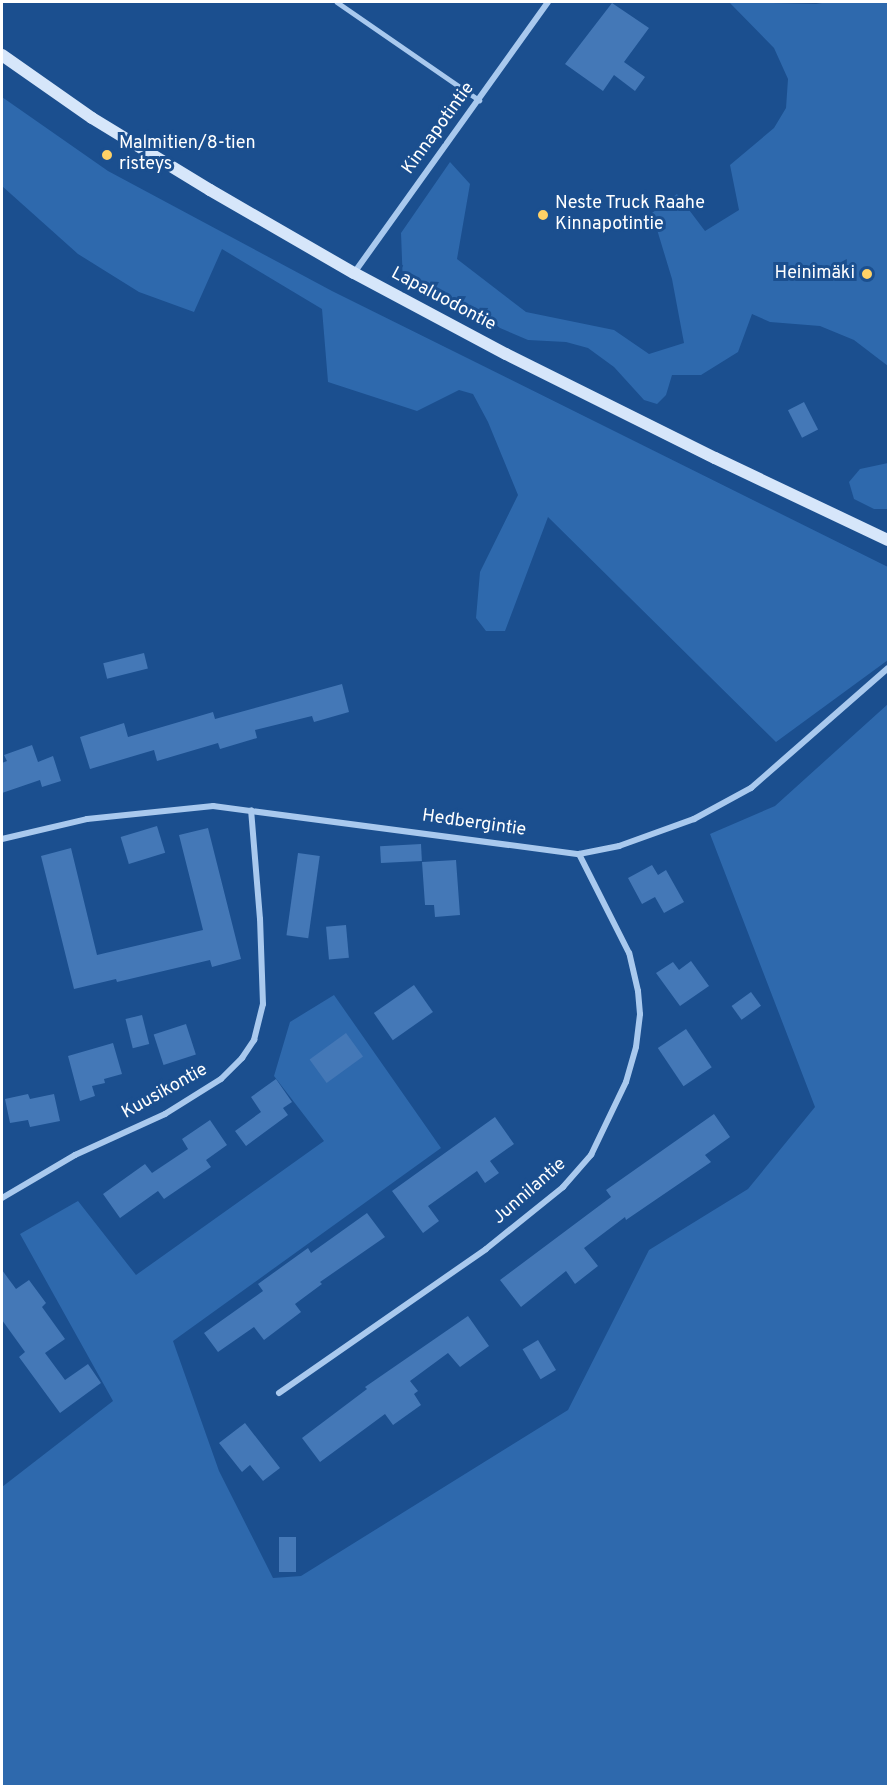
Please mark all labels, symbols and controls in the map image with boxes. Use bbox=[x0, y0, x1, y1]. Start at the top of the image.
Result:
street label: Kinnapotintie bbox=[398, 79, 480, 179]
place label: Malmitien/8-tien risteys bbox=[119, 134, 256, 176]
marker: Malmitien/8-tien risteys bbox=[100, 148, 114, 162]
place label: Neste Truck Raahe Kinnapotintie bbox=[555, 194, 706, 236]
marker: Neste Truck Raahe Kinnapotintie bbox=[536, 208, 550, 222]
street label: Lapaluodontie bbox=[387, 263, 499, 337]
place label: Heinimäki bbox=[775, 263, 855, 285]
marker: Heinimäki bbox=[860, 267, 874, 281]
street label: Hedbergintie bbox=[421, 806, 527, 842]
street label: Kuusikontie bbox=[118, 1060, 212, 1124]
street label: Junnilantie bbox=[489, 1154, 571, 1230]

